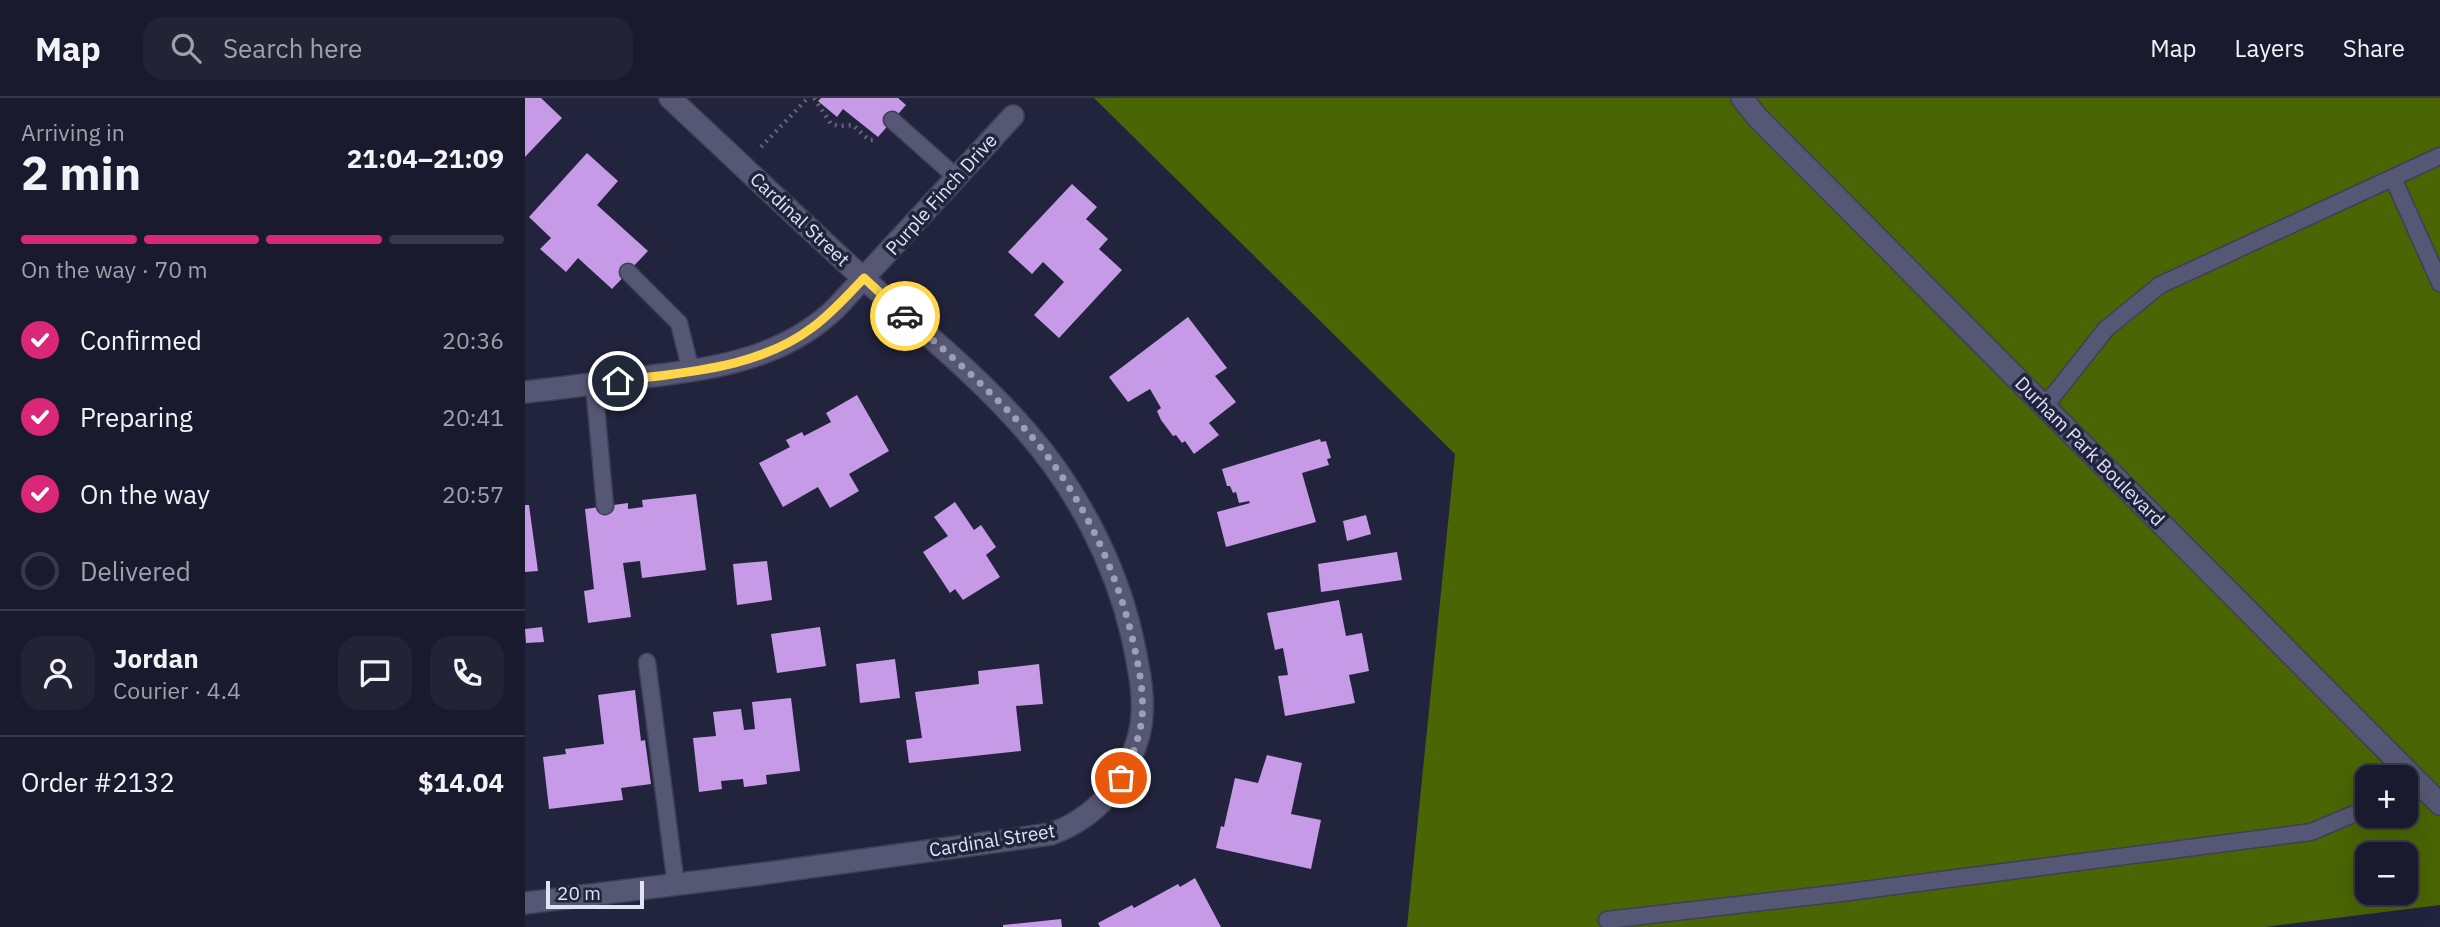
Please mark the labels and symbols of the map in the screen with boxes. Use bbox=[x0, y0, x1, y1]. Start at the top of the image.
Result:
street label: Purple Finch Drive bbox=[880, 128, 1002, 260]
street label: Cardinal Street bbox=[745, 167, 855, 271]
courier bbox=[870, 281, 940, 351]
pin bbox=[588, 351, 648, 411]
street label: Durham Park Boulevard bbox=[2010, 371, 2170, 531]
pin bbox=[1091, 748, 1151, 808]
street label: Cardinal Street bbox=[927, 818, 1057, 862]
scale bar bbox=[546, 878, 644, 910]

